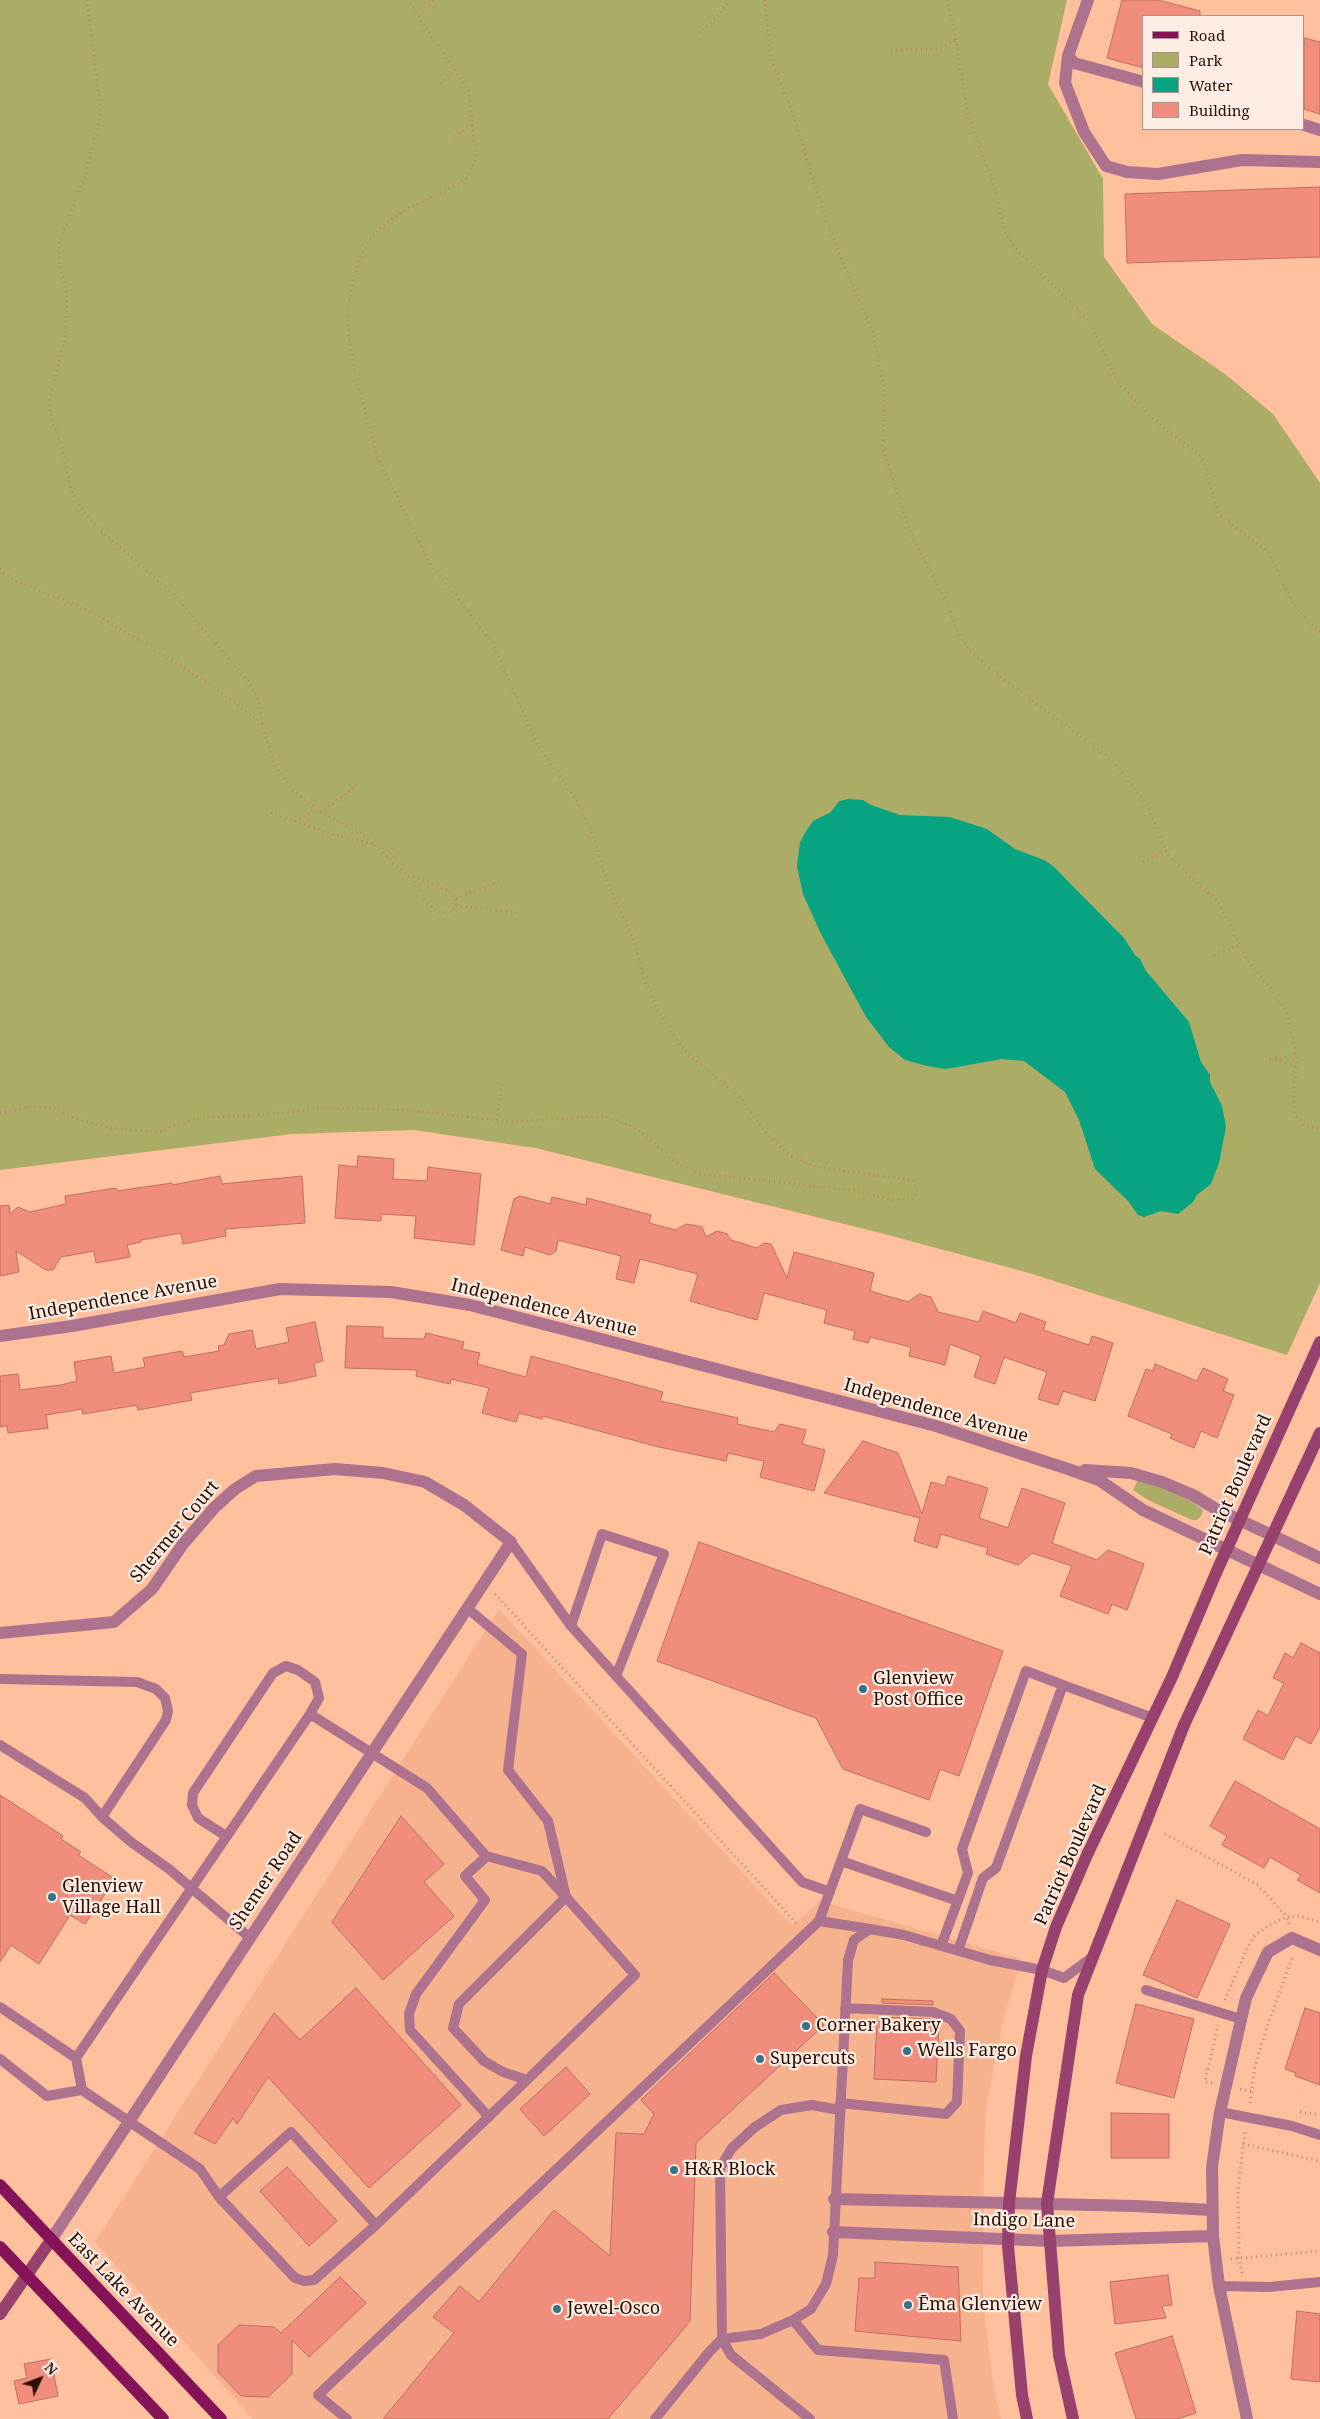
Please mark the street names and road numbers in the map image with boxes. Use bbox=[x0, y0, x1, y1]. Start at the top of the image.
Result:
street label: Independence Avenue bbox=[27, 1271, 219, 1325]
street label: Independence Avenue bbox=[449, 1274, 639, 1342]
street label: Independence Avenue bbox=[841, 1374, 1031, 1448]
street label: Patriot Boulevard bbox=[1195, 1411, 1277, 1559]
street label: Shermer Court bbox=[126, 1476, 224, 1588]
street label: Patriot Boulevard bbox=[1030, 1781, 1112, 1929]
street label: Shemer Road bbox=[225, 1828, 307, 1934]
street label: Indigo Lane bbox=[973, 2209, 1075, 2233]
street label: East Lake Avenue bbox=[63, 2228, 183, 2352]

